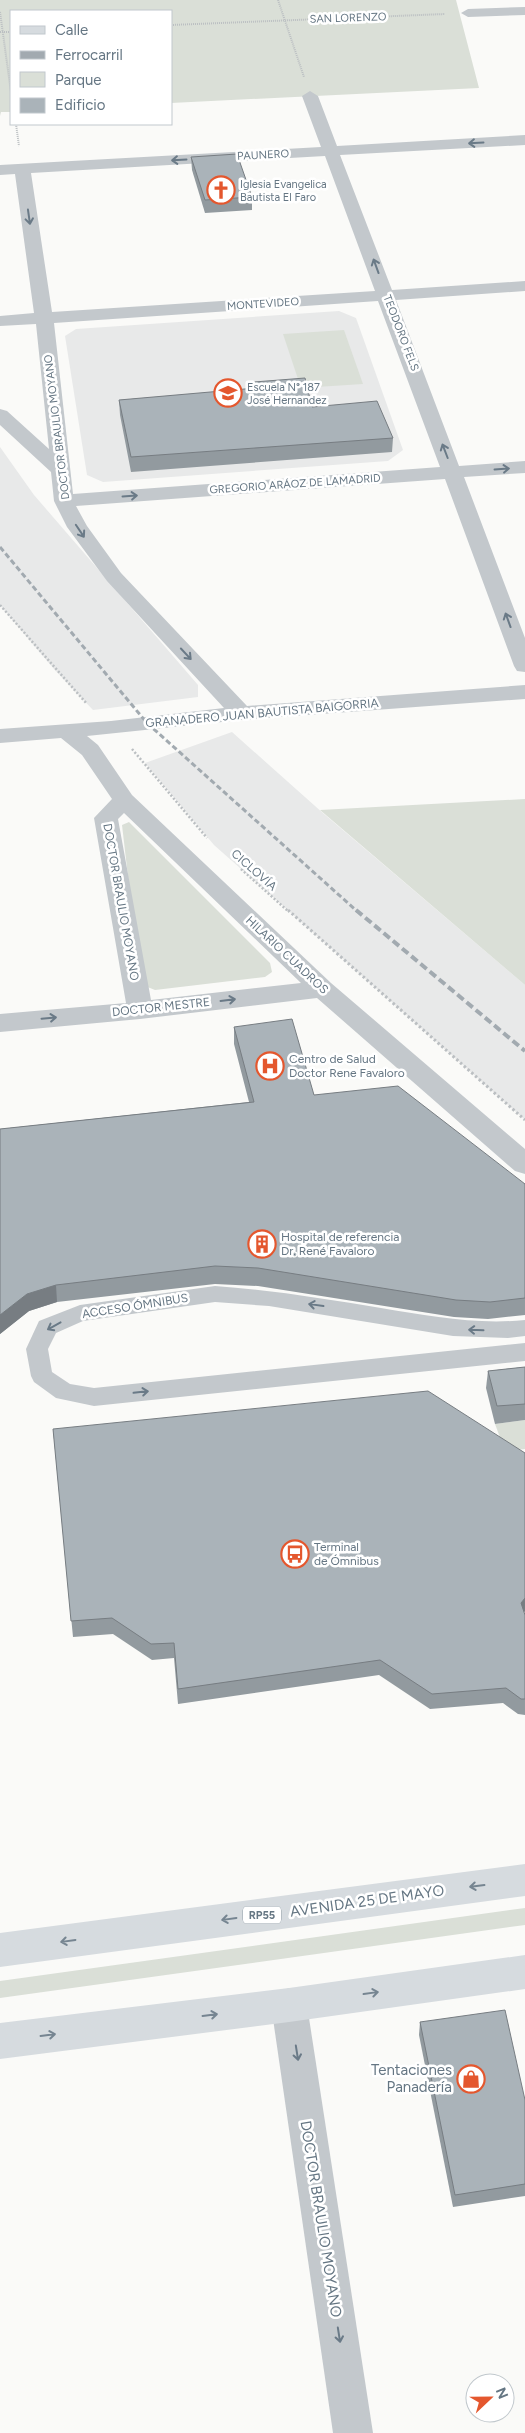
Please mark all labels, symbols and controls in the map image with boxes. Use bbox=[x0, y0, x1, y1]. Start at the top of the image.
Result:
legend bbox=[10, 10, 172, 125]
street label: SAN LORENZO bbox=[309, 10, 387, 26]
text: Calle bbox=[55, 21, 88, 39]
text: Ferrocarril bbox=[55, 46, 123, 64]
text: Parque bbox=[55, 71, 102, 89]
text: Edificio bbox=[55, 96, 106, 114]
one-way arrow bbox=[469, 138, 485, 147]
street label: PAUNERO bbox=[237, 147, 290, 163]
one-way arrow bbox=[172, 155, 188, 164]
church icon: Iglesia Evangelica Bautista El Faro bbox=[206, 175, 236, 205]
place label: Iglesia Evangelica Bautista El Faro bbox=[240, 178, 327, 204]
one-way arrow bbox=[24, 208, 34, 224]
one-way arrow bbox=[371, 259, 380, 274]
street label: TEODORO FELS bbox=[381, 293, 422, 373]
street label: MONTEVIDEO bbox=[227, 295, 300, 313]
street label: DOCTOR BRAULIO MOYANO bbox=[42, 353, 72, 500]
school or university icon: Escuela N° 187 José Hernandez bbox=[213, 378, 243, 408]
place label: Escuela N° 187 José Hernandez bbox=[247, 381, 327, 407]
one-way arrow bbox=[440, 444, 449, 459]
one-way arrow bbox=[494, 464, 510, 474]
street label: GREGORIO ARÁOZ DE LAMADRID bbox=[209, 472, 381, 496]
one-way arrow bbox=[122, 491, 138, 500]
one-way arrow bbox=[75, 523, 85, 537]
one-way arrow bbox=[503, 613, 512, 628]
one-way arrow bbox=[180, 647, 192, 660]
street label: GRANADERO JUAN BAUTISTA BAIGORRIA bbox=[145, 696, 379, 730]
street label: DOCTOR BRAULIO MOYANO bbox=[100, 822, 142, 982]
street label: CICLOVÍA bbox=[228, 847, 280, 893]
street label: HILARIO CUADROS bbox=[243, 913, 331, 997]
street label: DOCTOR MESTRE bbox=[111, 995, 211, 1019]
one-way arrow bbox=[219, 995, 235, 1005]
one-way arrow bbox=[40, 1014, 56, 1023]
hospital icon: Centro de Salud Doctor Rene Favaloro bbox=[255, 1051, 285, 1081]
place label: Centro de Salud Doctor Rene Favaloro bbox=[289, 1052, 405, 1080]
building icon: Hospital de referencia Dr. René Favaloro bbox=[247, 1229, 277, 1259]
place label: Hospital de referencia Dr. René Favaloro bbox=[281, 1230, 399, 1258]
street label: ACCESO ÓMNIBUS bbox=[81, 1291, 189, 1321]
one-way arrow bbox=[308, 1299, 324, 1309]
one-way arrow bbox=[46, 1321, 61, 1331]
one-way arrow bbox=[469, 1325, 485, 1334]
one-way arrow bbox=[133, 1388, 149, 1397]
bus stop icon: Terminal de Ómnibus bbox=[280, 1539, 310, 1569]
place label: Terminal de Ómnibus bbox=[314, 1540, 379, 1568]
street label: AVENIDA 25 DE MAYO bbox=[289, 1881, 445, 1921]
one-way arrow bbox=[469, 1881, 485, 1891]
road number: RP55 bbox=[243, 1906, 281, 1924]
one-way arrow bbox=[221, 1915, 237, 1925]
one-way arrow bbox=[60, 1936, 76, 1946]
one-way arrow bbox=[362, 1988, 378, 1998]
one-way arrow bbox=[201, 2010, 217, 2020]
one-way arrow bbox=[40, 2030, 56, 2040]
one-way arrow bbox=[292, 2045, 302, 2061]
place label: Tentaciones Panadería bbox=[371, 2061, 452, 2096]
shop icon: Tentaciones Panadería bbox=[456, 2064, 486, 2094]
street label: DOCTOR BRAULIO MOYANO bbox=[297, 2119, 345, 2319]
one-way arrow bbox=[334, 2327, 344, 2343]
north arrow bbox=[465, 2373, 515, 2423]
text: N bbox=[492, 2385, 511, 2402]

